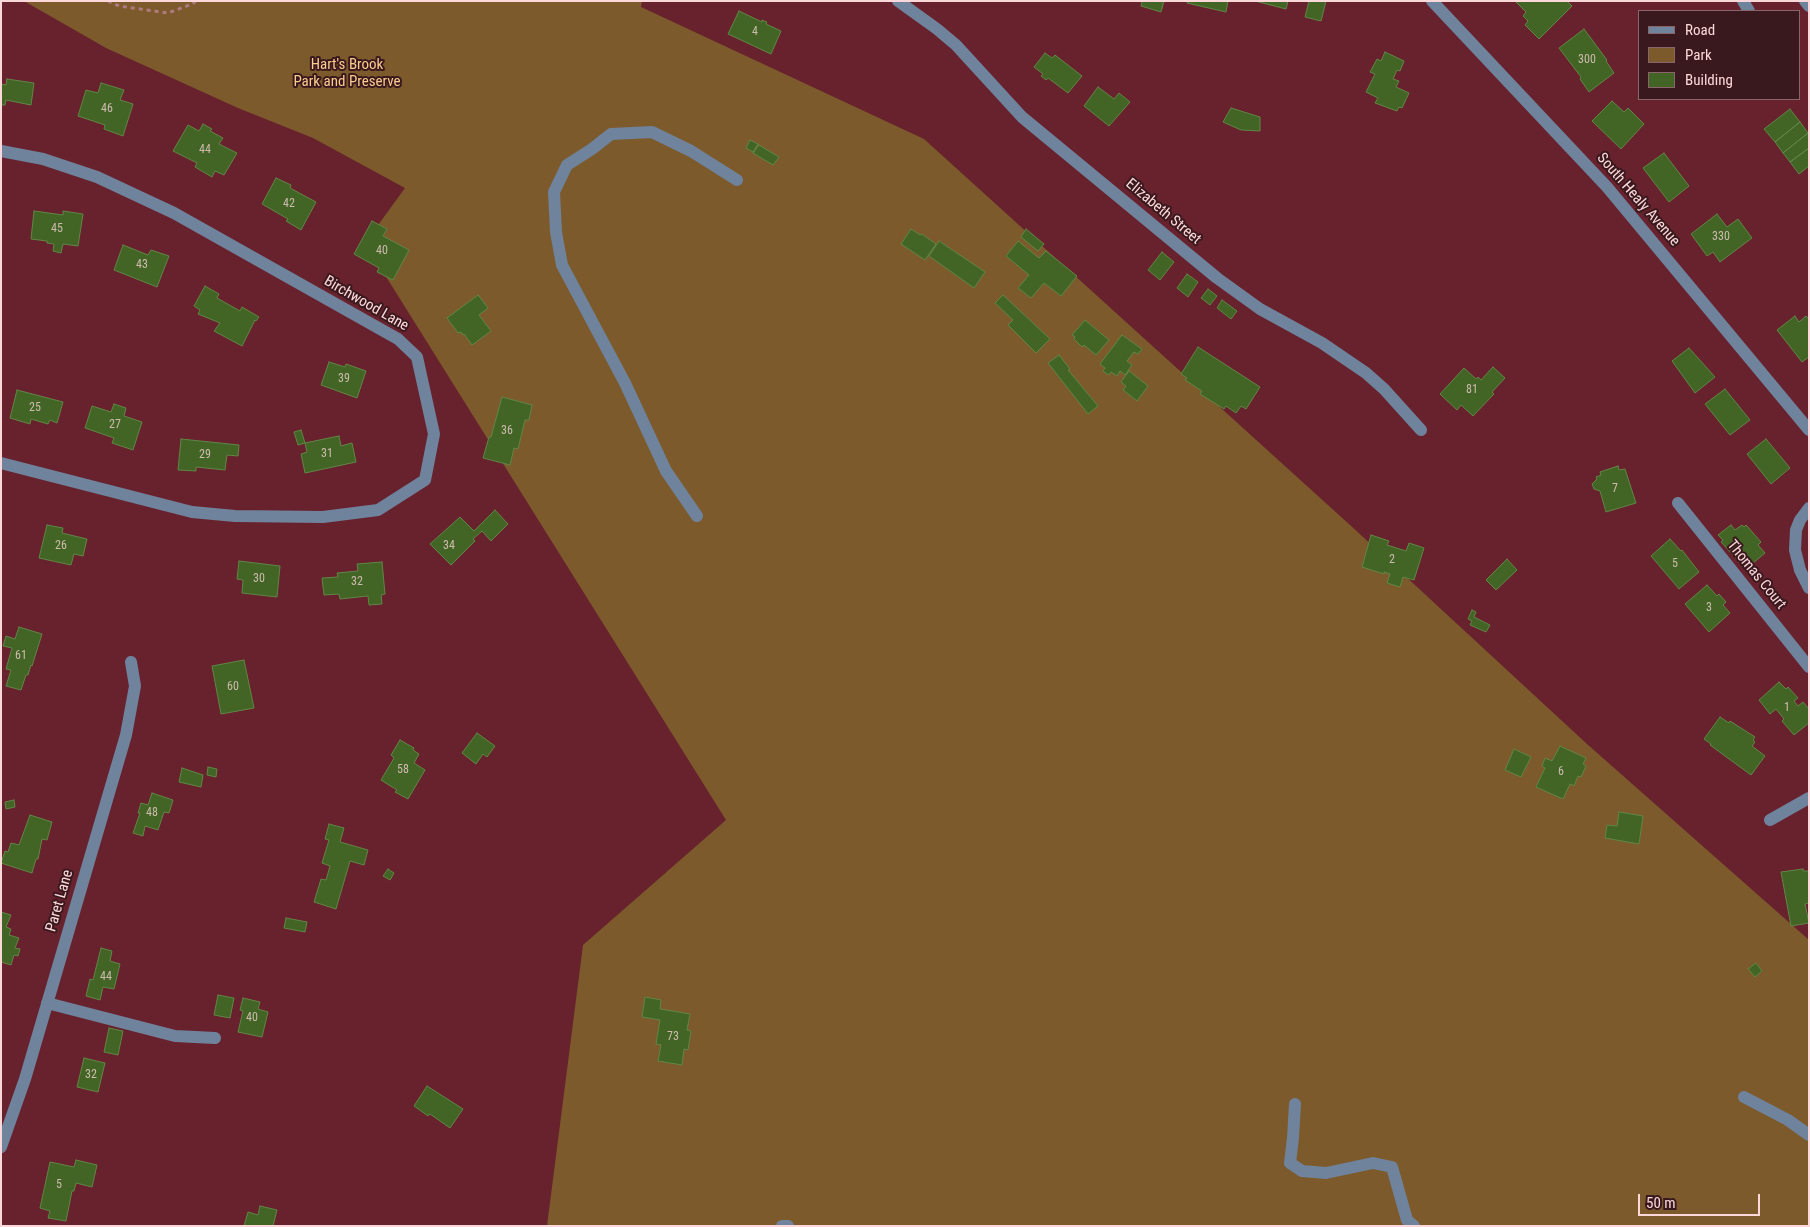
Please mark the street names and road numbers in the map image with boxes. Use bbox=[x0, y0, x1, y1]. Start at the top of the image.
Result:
street label: South Healy Avenue bbox=[1593, 150, 1683, 250]
street label: Elizabeth Street bbox=[1122, 175, 1204, 249]
street label: Birchwood Lane bbox=[321, 273, 411, 335]
street label: Thomas Court bbox=[1723, 537, 1789, 613]
street label: Paret Lane bbox=[43, 868, 77, 934]

